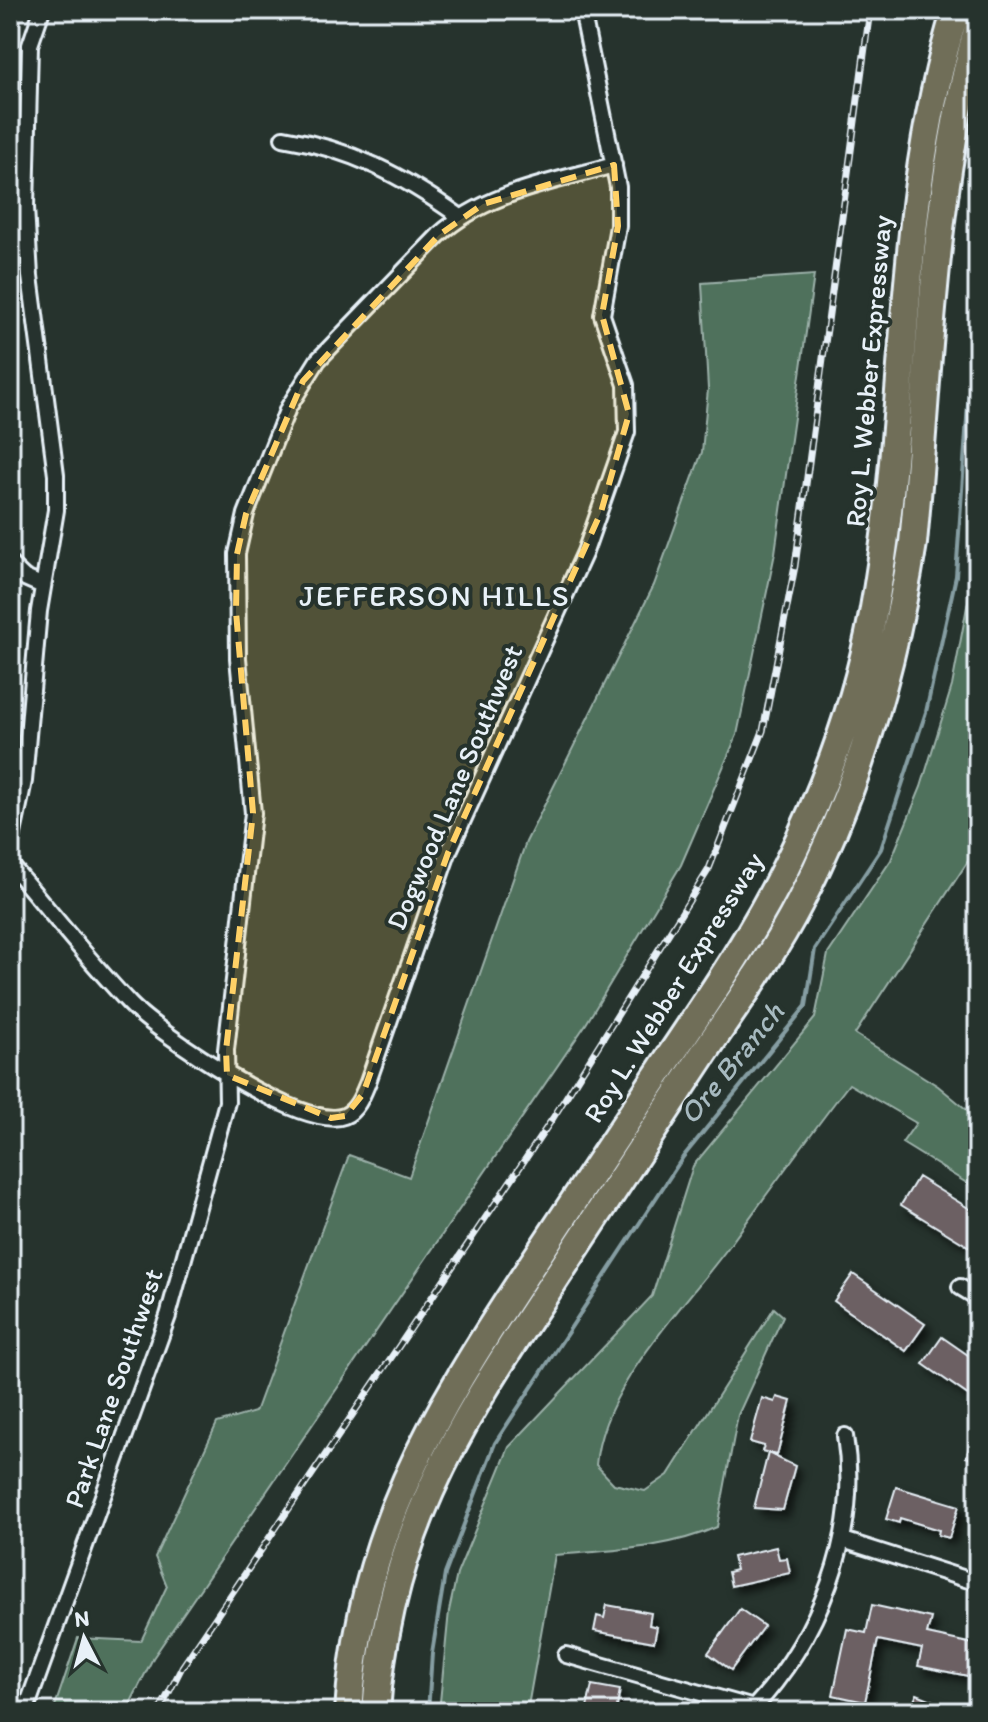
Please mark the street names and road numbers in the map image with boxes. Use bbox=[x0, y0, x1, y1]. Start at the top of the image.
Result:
street label: Roy L. Webber Expressway bbox=[837, 214, 899, 528]
street label: Dogwood Lane Southwest bbox=[378, 639, 530, 935]
street label: Roy L. Webber Expressway bbox=[576, 845, 770, 1129]
street label: Park Lane Southwest bbox=[56, 1264, 170, 1512]

